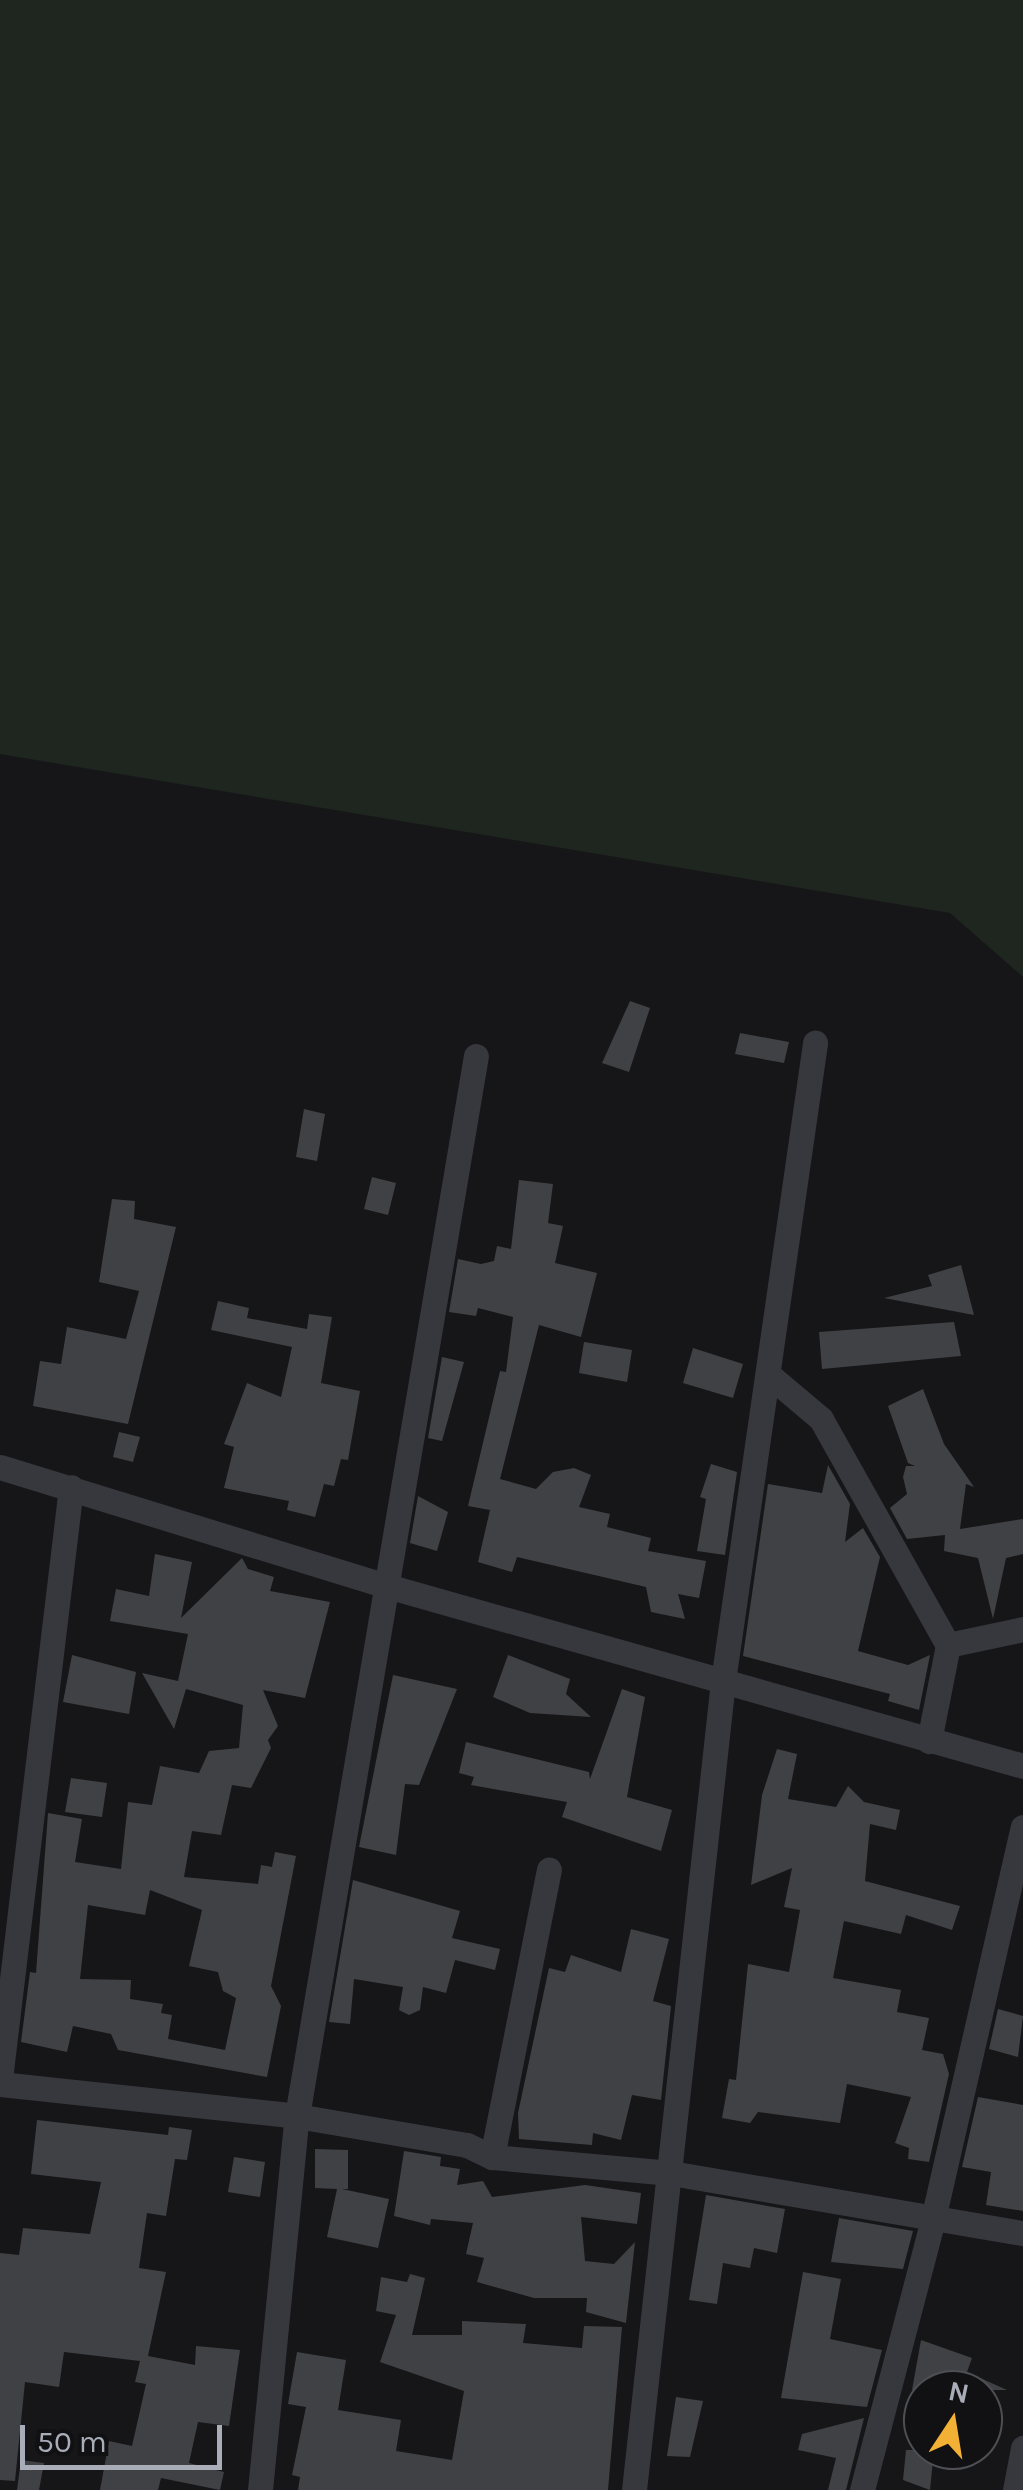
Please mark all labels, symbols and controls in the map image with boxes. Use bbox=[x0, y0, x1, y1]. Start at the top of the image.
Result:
north arrow bbox=[903, 2370, 1003, 2470]
text: N bbox=[946, 2374, 972, 2410]
scale bar bbox=[25, 2405, 228, 2467]
text: 50 m bbox=[37, 2424, 107, 2460]

